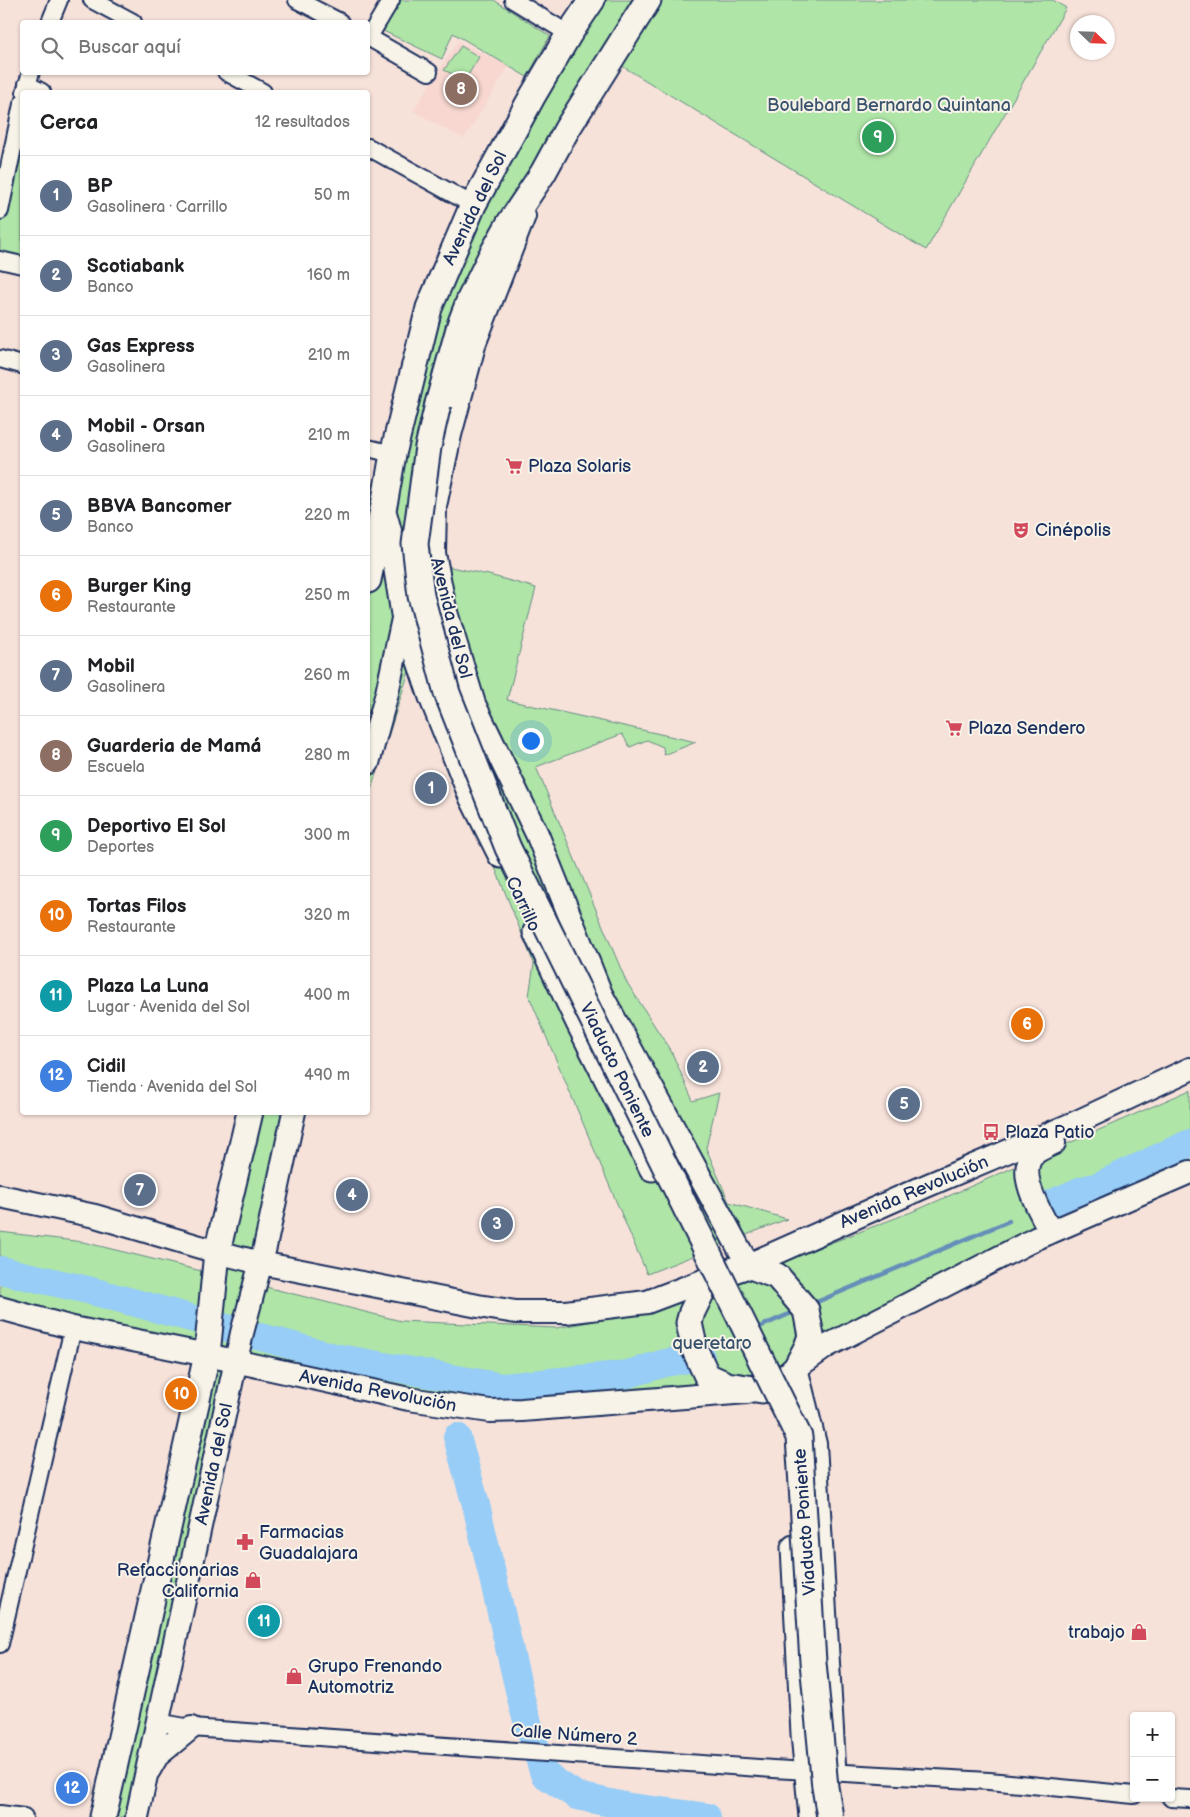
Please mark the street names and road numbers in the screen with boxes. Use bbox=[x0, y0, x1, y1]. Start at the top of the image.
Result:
street label: Avenida del Sol bbox=[438, 148, 512, 268]
street label: Avenida del Sol bbox=[426, 555, 476, 681]
street label: Carrillo bbox=[501, 873, 545, 935]
street label: Viaducto Poniente bbox=[575, 999, 659, 1141]
street label: Avenida Revolución bbox=[836, 1151, 992, 1233]
street label: Avenida Revolución bbox=[298, 1365, 458, 1417]
street label: Avenida del Sol bbox=[191, 1401, 237, 1527]
street label: Viaducto Poniente bbox=[789, 1448, 821, 1596]
street label: Calle Número 2 bbox=[510, 1720, 639, 1750]

